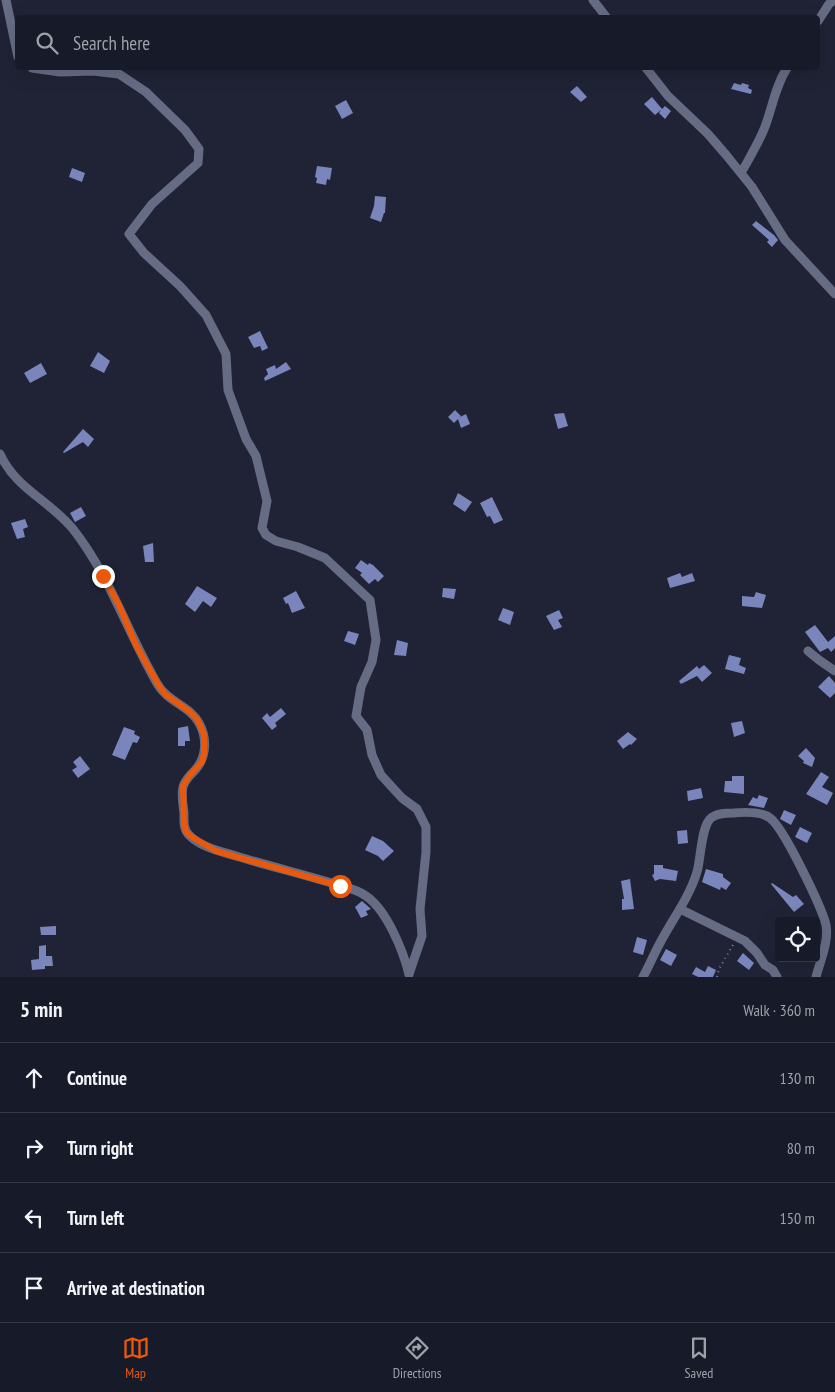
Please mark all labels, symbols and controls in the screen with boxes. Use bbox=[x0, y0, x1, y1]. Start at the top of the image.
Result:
search box bbox=[15, 15, 820, 70]
icon: search bbox=[33, 29, 61, 57]
text: Search here bbox=[73, 31, 150, 55]
route end bbox=[92, 565, 115, 588]
route start bbox=[329, 875, 352, 898]
map controls bbox=[775, 917, 820, 962]
button: locate bbox=[775, 917, 820, 962]
text: 5 min bbox=[20, 996, 62, 1023]
text: Walk · 360 m bbox=[743, 1000, 815, 1020]
icon: ahead bbox=[20, 1064, 48, 1092]
text: Continue bbox=[67, 1066, 127, 1090]
text: 130 m bbox=[780, 1068, 815, 1088]
icon: right bbox=[20, 1134, 48, 1162]
text: Turn right bbox=[67, 1136, 133, 1160]
text: 80 m bbox=[787, 1138, 815, 1158]
icon: left bbox=[20, 1204, 48, 1232]
text: Turn left bbox=[67, 1206, 124, 1230]
text: 150 m bbox=[780, 1208, 815, 1228]
icon: arrive bbox=[20, 1274, 48, 1302]
text: Arrive at destination bbox=[67, 1276, 205, 1300]
tab: Map bbox=[122, 1334, 150, 1382]
tab: Directions bbox=[393, 1334, 441, 1382]
tab: Saved bbox=[685, 1334, 713, 1382]

